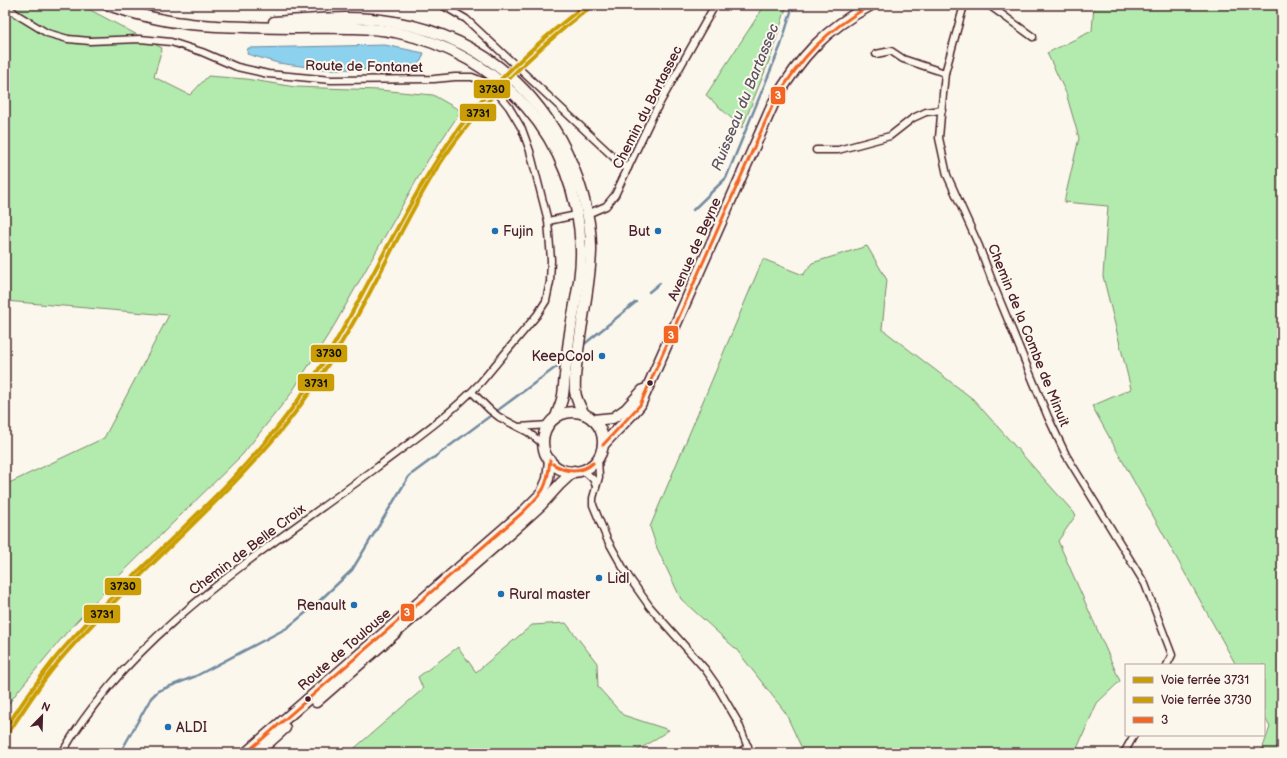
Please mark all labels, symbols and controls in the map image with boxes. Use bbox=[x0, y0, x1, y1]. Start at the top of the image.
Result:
water label: Ruisseau du Bartassec bbox=[707, 21, 784, 174]
street label: Chemin du Bartassec bbox=[609, 43, 686, 172]
street label: Route de Fontanet bbox=[305, 57, 424, 76]
line badge: 3730 bbox=[473, 79, 511, 99]
text: 3730 bbox=[479, 83, 505, 96]
line badge: 3 bbox=[770, 86, 786, 105]
text: 3 bbox=[775, 89, 782, 102]
line badge: 3731 bbox=[459, 103, 497, 122]
text: 3731 bbox=[466, 107, 490, 120]
street label: Avenue de Beyne bbox=[664, 195, 725, 303]
place label: Fujin bbox=[503, 223, 534, 240]
place label: But bbox=[628, 223, 651, 240]
marker: Fujin bbox=[490, 226, 500, 236]
marker: But bbox=[653, 226, 663, 236]
street label: Chemin de la Combe de Minuit bbox=[984, 241, 1073, 430]
line badge: 3 bbox=[663, 325, 679, 344]
text: 3 bbox=[668, 329, 675, 342]
line badge: 3730 bbox=[310, 344, 348, 363]
text: 3730 bbox=[316, 347, 342, 360]
place label: KeepCool bbox=[531, 348, 594, 365]
marker: KeepCool bbox=[597, 351, 607, 361]
line badge: 3731 bbox=[297, 373, 335, 392]
text: 3731 bbox=[304, 377, 328, 390]
unlabelled marker bbox=[645, 378, 655, 388]
street label: Chemin de Belle Croix bbox=[186, 500, 309, 599]
place label: Lidl bbox=[607, 570, 629, 587]
marker: Lidl bbox=[594, 573, 604, 583]
line badge: 3730 bbox=[104, 577, 142, 596]
text: 3730 bbox=[110, 580, 136, 593]
place label: Rural master bbox=[509, 586, 591, 603]
marker: Rural master bbox=[496, 589, 506, 599]
place label: Renault bbox=[297, 597, 347, 614]
marker: Renault bbox=[349, 600, 359, 610]
line badge: 3 bbox=[400, 603, 415, 622]
line badge: 3731 bbox=[83, 604, 121, 624]
street label: Route de Toulouse bbox=[294, 604, 394, 694]
text: 3 bbox=[404, 606, 411, 619]
text: 3731 bbox=[90, 608, 114, 621]
legend bbox=[1125, 664, 1265, 736]
text: Voie ferrée 3731 bbox=[1161, 673, 1249, 688]
text: Voie ferrée 3730 bbox=[1161, 693, 1252, 708]
unlabelled marker bbox=[303, 694, 313, 704]
north arrow bbox=[22, 696, 62, 736]
text: N bbox=[39, 700, 52, 715]
text: 3 bbox=[1161, 713, 1168, 728]
place label: ALDI bbox=[176, 719, 207, 736]
marker: ALDI bbox=[163, 722, 173, 732]

